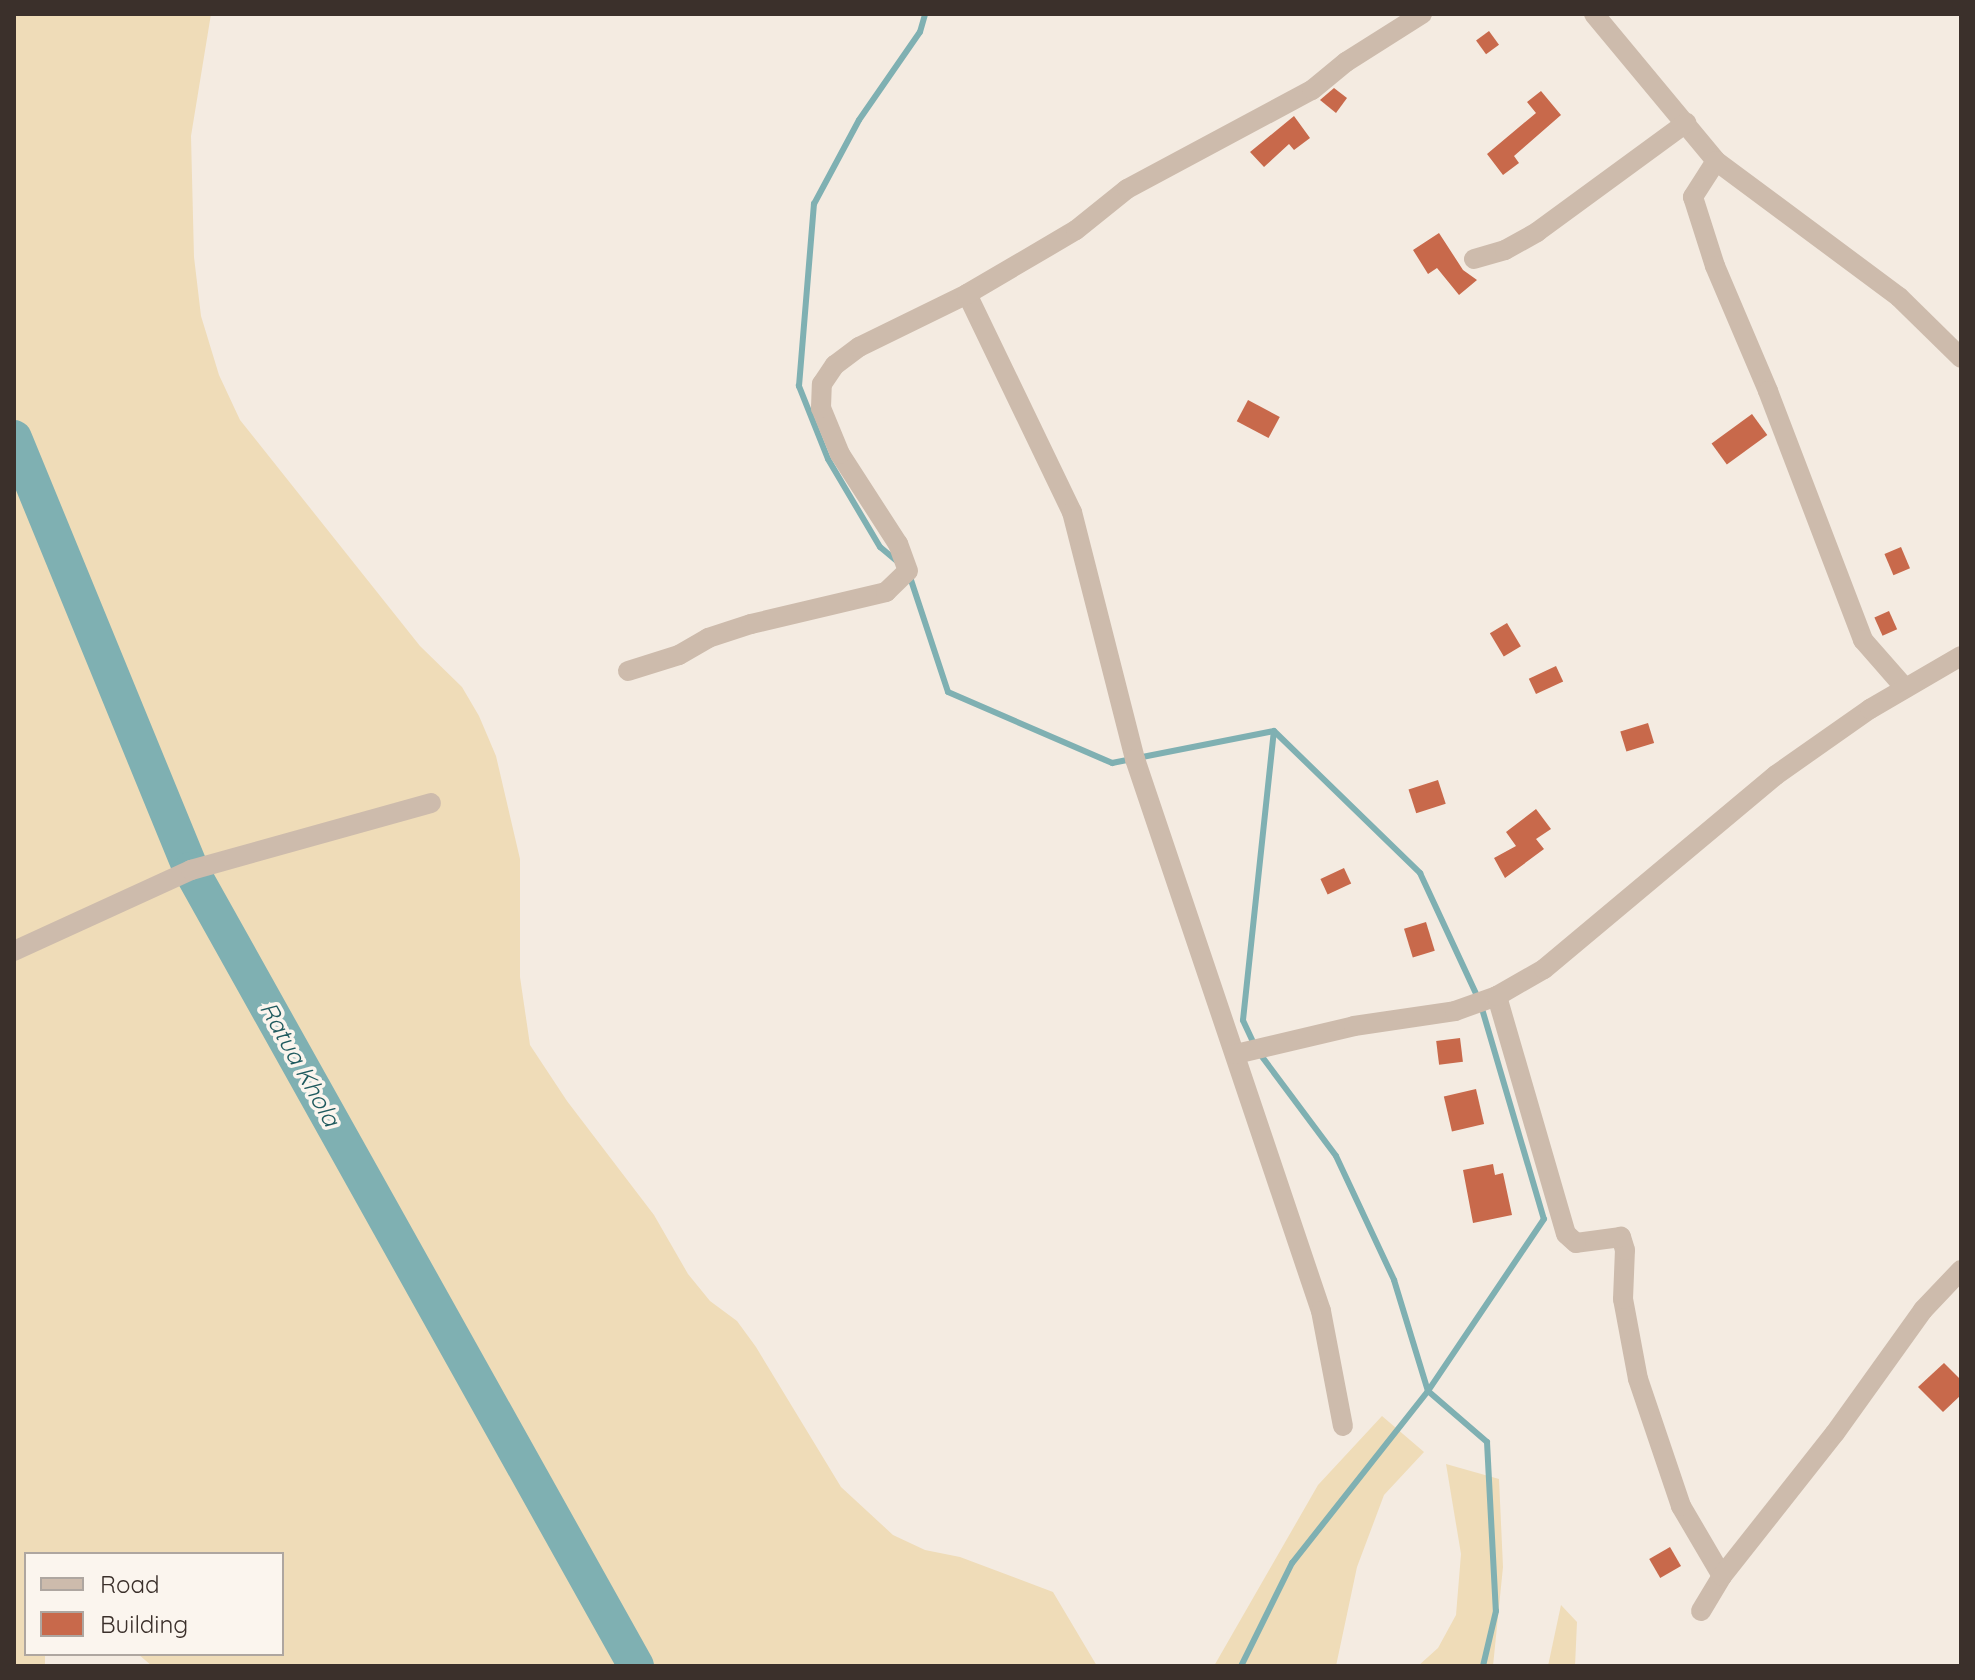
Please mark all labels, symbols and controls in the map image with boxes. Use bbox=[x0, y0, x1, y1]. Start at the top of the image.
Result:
water label: Ratua Khola bbox=[254, 997, 346, 1131]
legend bbox=[24, 1552, 284, 1656]
text: Road bbox=[100, 1569, 160, 1599]
text: Building bbox=[100, 1609, 188, 1639]

